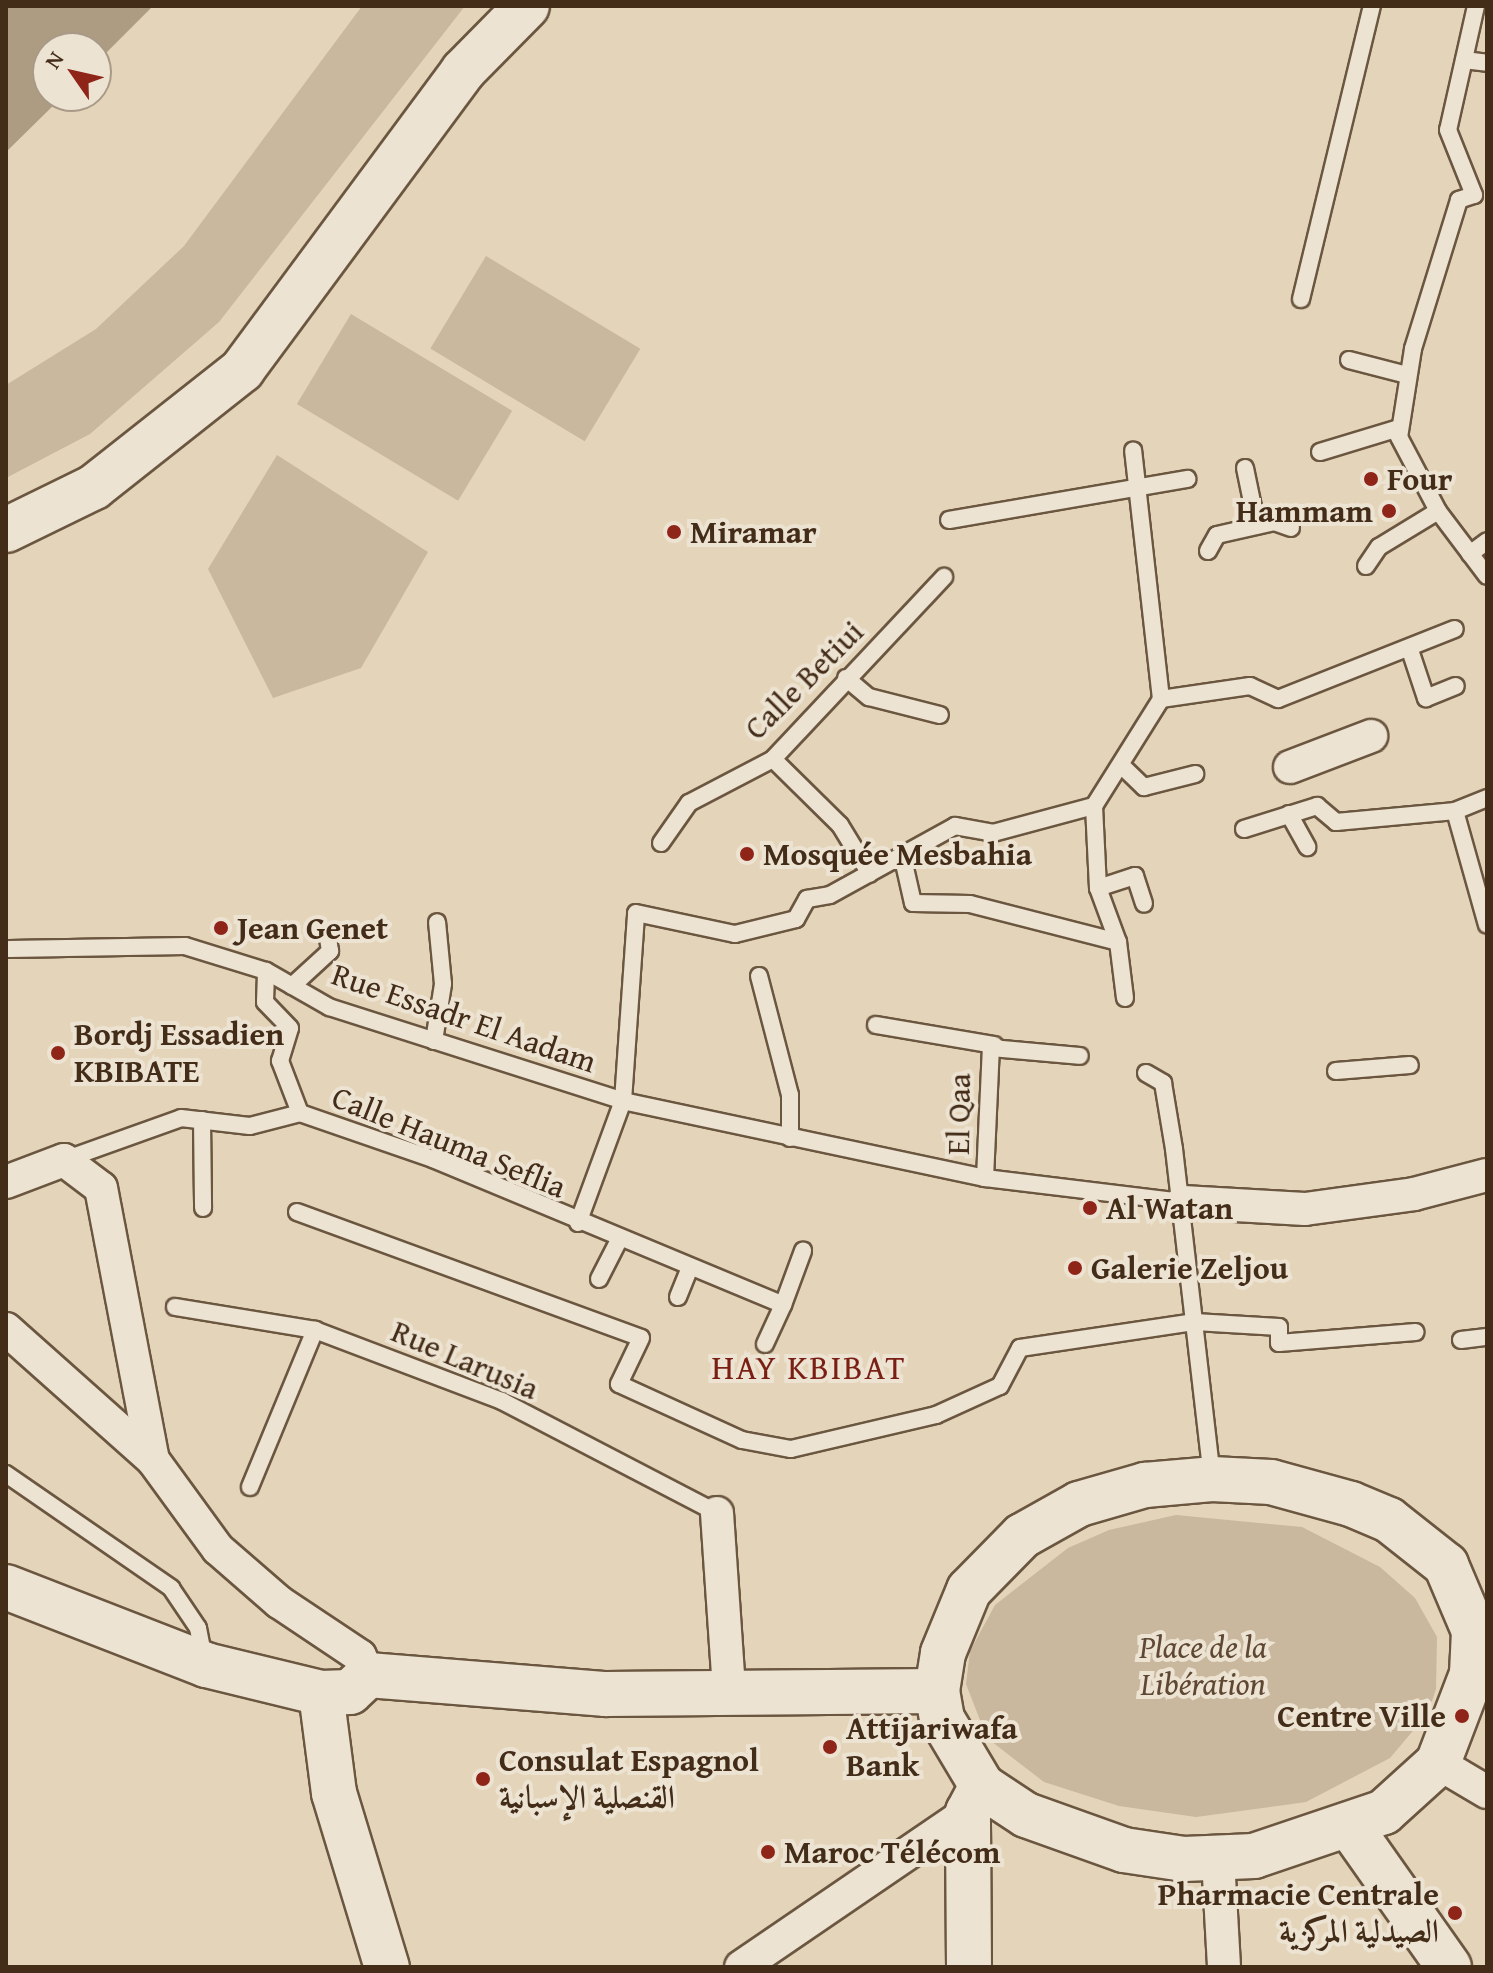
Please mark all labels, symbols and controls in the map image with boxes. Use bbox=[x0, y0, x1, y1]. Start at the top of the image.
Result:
north arrow bbox=[32, 32, 112, 112]
text: N bbox=[36, 45, 71, 75]
place label: Four bbox=[1387, 460, 1452, 498]
marker: Four bbox=[1362, 470, 1380, 488]
place label: Hammam bbox=[1236, 492, 1373, 530]
marker: Hammam bbox=[1380, 502, 1398, 520]
place label: Miramar bbox=[690, 513, 817, 551]
marker: Miramar bbox=[665, 523, 683, 541]
street label: Calle Betiui bbox=[737, 613, 871, 747]
place label: Mosquée Mesbahia bbox=[763, 835, 1032, 873]
marker: Mosquée Mesbahia bbox=[738, 845, 756, 863]
place label: Jean Genet bbox=[237, 909, 388, 947]
marker: Jean Genet bbox=[212, 919, 230, 937]
street label: Rue Essadr El Aadam bbox=[327, 955, 601, 1081]
place label: Bordj Essadien KBIBATE bbox=[74, 1016, 284, 1091]
marker: Bordj Essadien KBIBATE bbox=[49, 1044, 67, 1062]
street label: El Qaa bbox=[939, 1073, 979, 1155]
street label: Calle Hauma Seflia bbox=[327, 1078, 571, 1206]
place label: Al Watan bbox=[1106, 1189, 1233, 1227]
marker: Al Watan bbox=[1081, 1199, 1099, 1217]
place label: Galerie Zeljou bbox=[1091, 1249, 1288, 1287]
marker: Galerie Zeljou bbox=[1066, 1259, 1084, 1277]
street label: Rue Larusia bbox=[386, 1312, 544, 1408]
district label: HAY KBIBAT bbox=[711, 1347, 907, 1387]
park label: Place de la Libération bbox=[1139, 1629, 1267, 1704]
place label: Centre Ville bbox=[1277, 1697, 1446, 1735]
marker: Centre Ville bbox=[1453, 1707, 1471, 1725]
place label: Attijariwafa Bank bbox=[846, 1710, 1018, 1785]
marker: Attijariwafa Bank bbox=[821, 1738, 839, 1756]
place label: Consulat Espagnol القنصلية الإسبانية bbox=[499, 1742, 759, 1817]
marker: Consulat Espagnol القنصلية الإسبانية bbox=[474, 1770, 492, 1788]
place label: Maroc Télécom bbox=[784, 1833, 1000, 1871]
marker: Maroc Télécom bbox=[759, 1843, 777, 1861]
place label: Pharmacie Centrale الصيدلية المركزية bbox=[1158, 1876, 1439, 1951]
marker: Pharmacie Centrale الصيدلية المركزية bbox=[1446, 1904, 1464, 1922]

